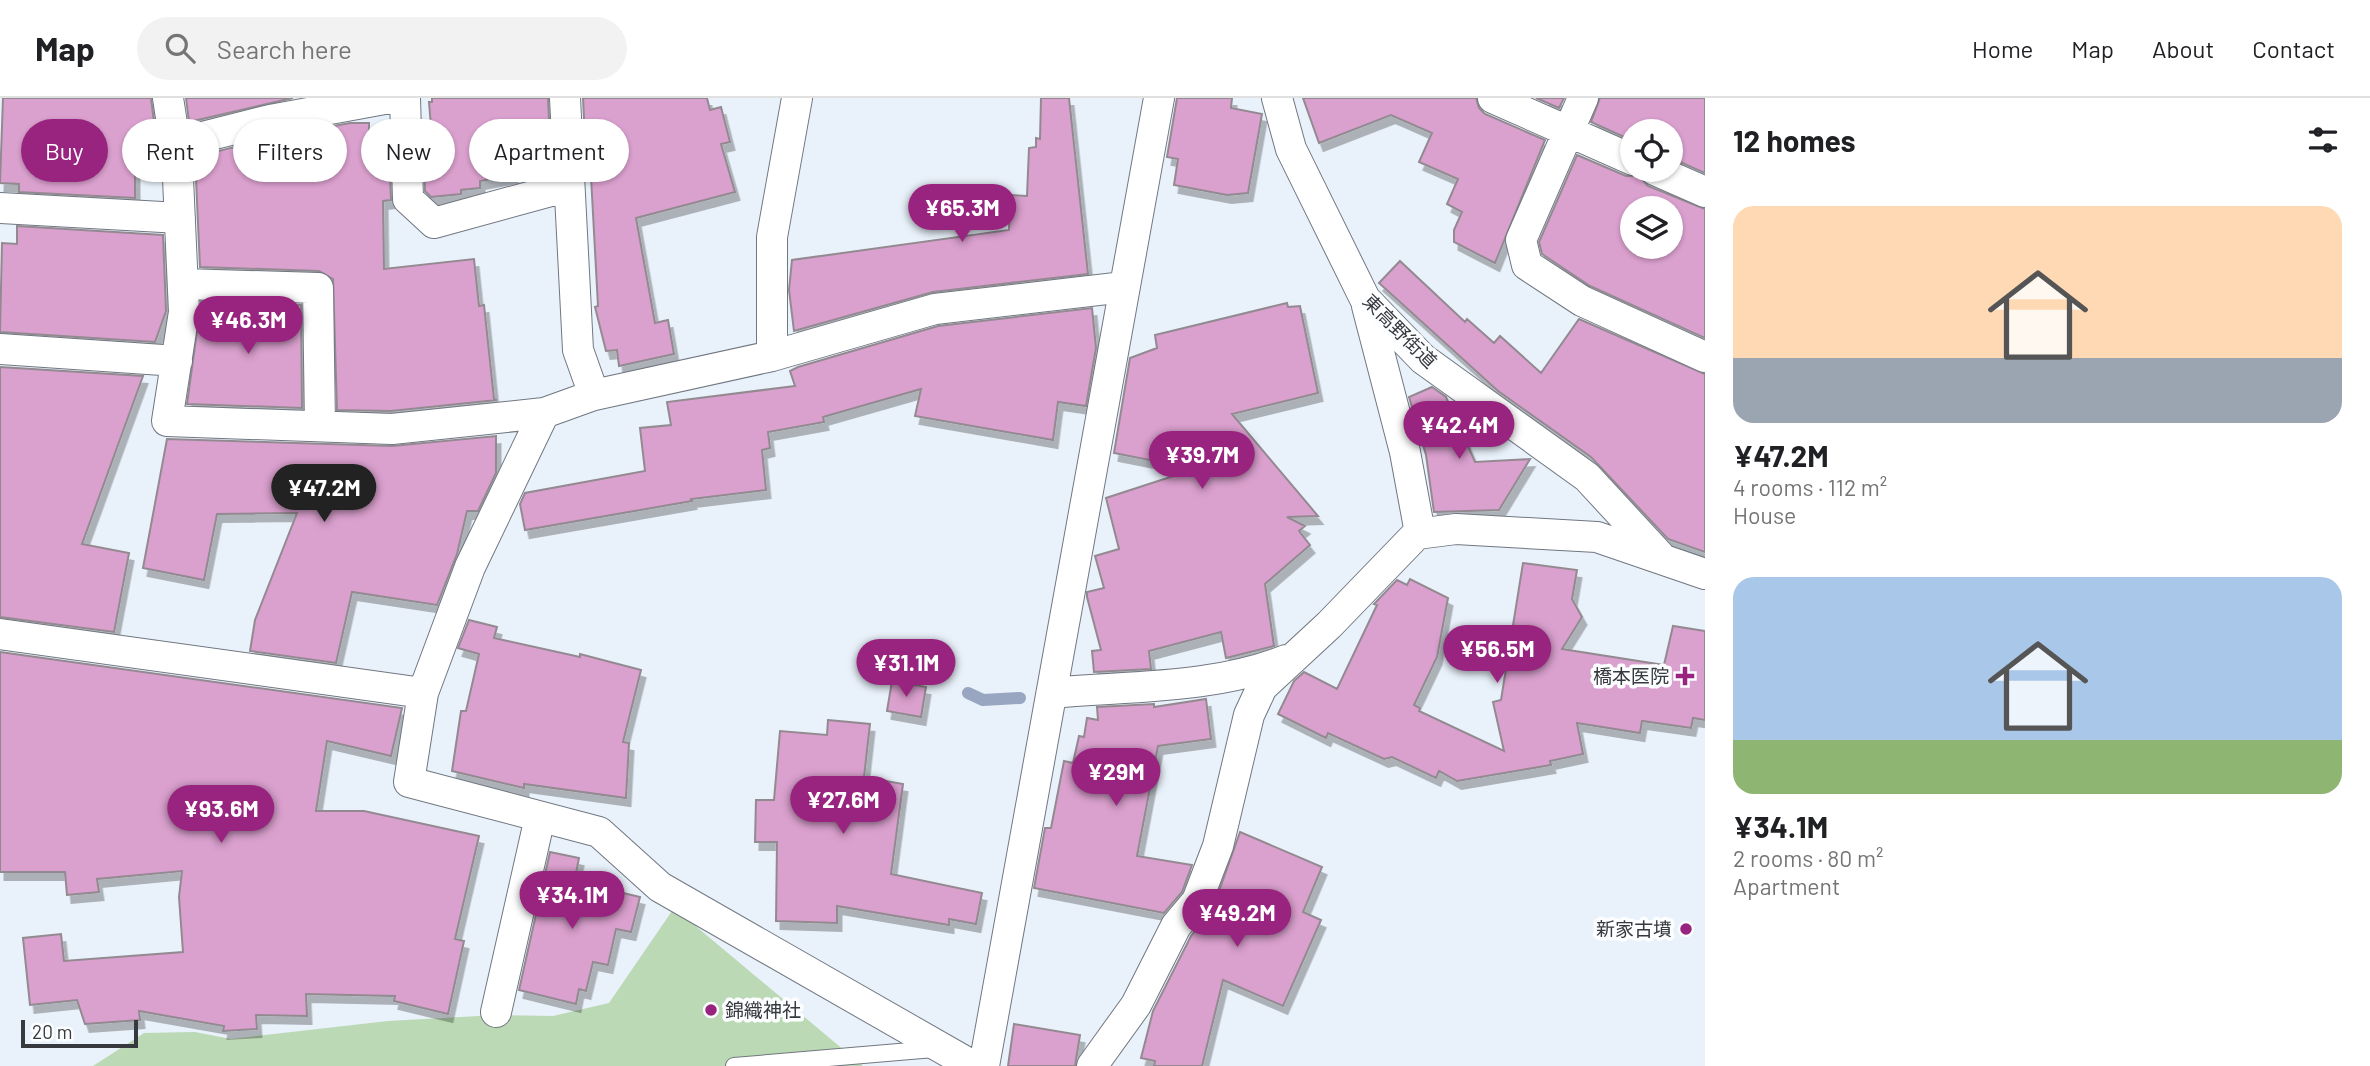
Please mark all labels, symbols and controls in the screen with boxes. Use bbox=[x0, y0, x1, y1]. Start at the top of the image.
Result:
search box bbox=[137, 17, 627, 80]
text: Map bbox=[35, 28, 95, 68]
icon: search bbox=[161, 29, 199, 67]
text: Search here bbox=[217, 33, 352, 64]
text: Home bbox=[1972, 34, 2033, 63]
text: Map bbox=[2071, 34, 2114, 63]
text: About bbox=[2152, 34, 2214, 63]
text: Contact bbox=[2252, 34, 2335, 63]
chip: Buy bbox=[21, 119, 108, 182]
chip: Rent bbox=[122, 119, 219, 182]
chip: Filters bbox=[233, 119, 347, 182]
chip: New bbox=[361, 119, 455, 182]
chip: Apartment bbox=[469, 119, 629, 182]
map controls bbox=[1620, 119, 1683, 259]
button: locate bbox=[1620, 119, 1683, 182]
icon: filters bbox=[2304, 121, 2342, 159]
text: 12 homes bbox=[1733, 122, 1856, 158]
pin: ¥65.3M bbox=[905, 184, 1019, 244]
text: ¥65.3M bbox=[924, 193, 1000, 221]
button: layers bbox=[1620, 196, 1683, 259]
icon: home bbox=[1975, 252, 2101, 378]
street label: 東高野街道 bbox=[1359, 289, 1442, 372]
pin: ¥46.3M bbox=[191, 296, 305, 356]
text: ¥46.3M bbox=[209, 305, 287, 333]
pin: ¥42.4M bbox=[1402, 402, 1516, 461]
text: ¥42.4M bbox=[1419, 410, 1499, 438]
pin: ¥39.7M bbox=[1145, 432, 1259, 491]
text: ¥47.2M bbox=[1733, 437, 1829, 473]
text: ¥39.7M bbox=[1165, 440, 1239, 468]
pin: ¥47.2M bbox=[267, 464, 381, 524]
text: ¥47.2M bbox=[287, 473, 361, 501]
text: 4 rooms · 112 m² bbox=[1733, 473, 1887, 501]
text: House bbox=[1733, 501, 1796, 529]
icon: home bbox=[1975, 623, 2101, 749]
pin: ¥56.5M bbox=[1440, 626, 1554, 685]
text: ¥56.5M bbox=[1459, 634, 1535, 662]
pin: ¥31.1M bbox=[849, 640, 963, 699]
text: ¥31.1M bbox=[872, 648, 940, 676]
place label: 橋本医院 bbox=[1593, 664, 1669, 687]
marker: 橋本医院 bbox=[1675, 666, 1695, 686]
pin: ¥29M bbox=[1075, 748, 1157, 808]
text: ¥29M bbox=[1087, 757, 1145, 785]
pin: ¥27.6M bbox=[786, 776, 900, 836]
text: ¥27.6M bbox=[806, 785, 880, 813]
pin: ¥93.6M bbox=[164, 786, 278, 845]
text: ¥93.6M bbox=[183, 794, 259, 822]
text: ¥34.1M bbox=[1733, 808, 1828, 844]
text: 2 rooms · 80 m² bbox=[1733, 844, 1883, 872]
pin: ¥34.1M bbox=[515, 872, 629, 931]
text: Apartment bbox=[1733, 872, 1840, 900]
text: ¥34.1M bbox=[536, 880, 608, 908]
pin: ¥49.2M bbox=[1180, 890, 1294, 949]
text: ¥49.2M bbox=[1198, 898, 1276, 926]
place label: 新家古墳 bbox=[1596, 917, 1672, 940]
marker: 新家古墳 bbox=[1678, 921, 1694, 937]
place label: 錦織神社 bbox=[725, 998, 801, 1021]
marker: 錦織神社 bbox=[703, 1002, 719, 1018]
scale bar bbox=[21, 1017, 138, 1049]
text: 20 m bbox=[32, 1020, 72, 1043]

